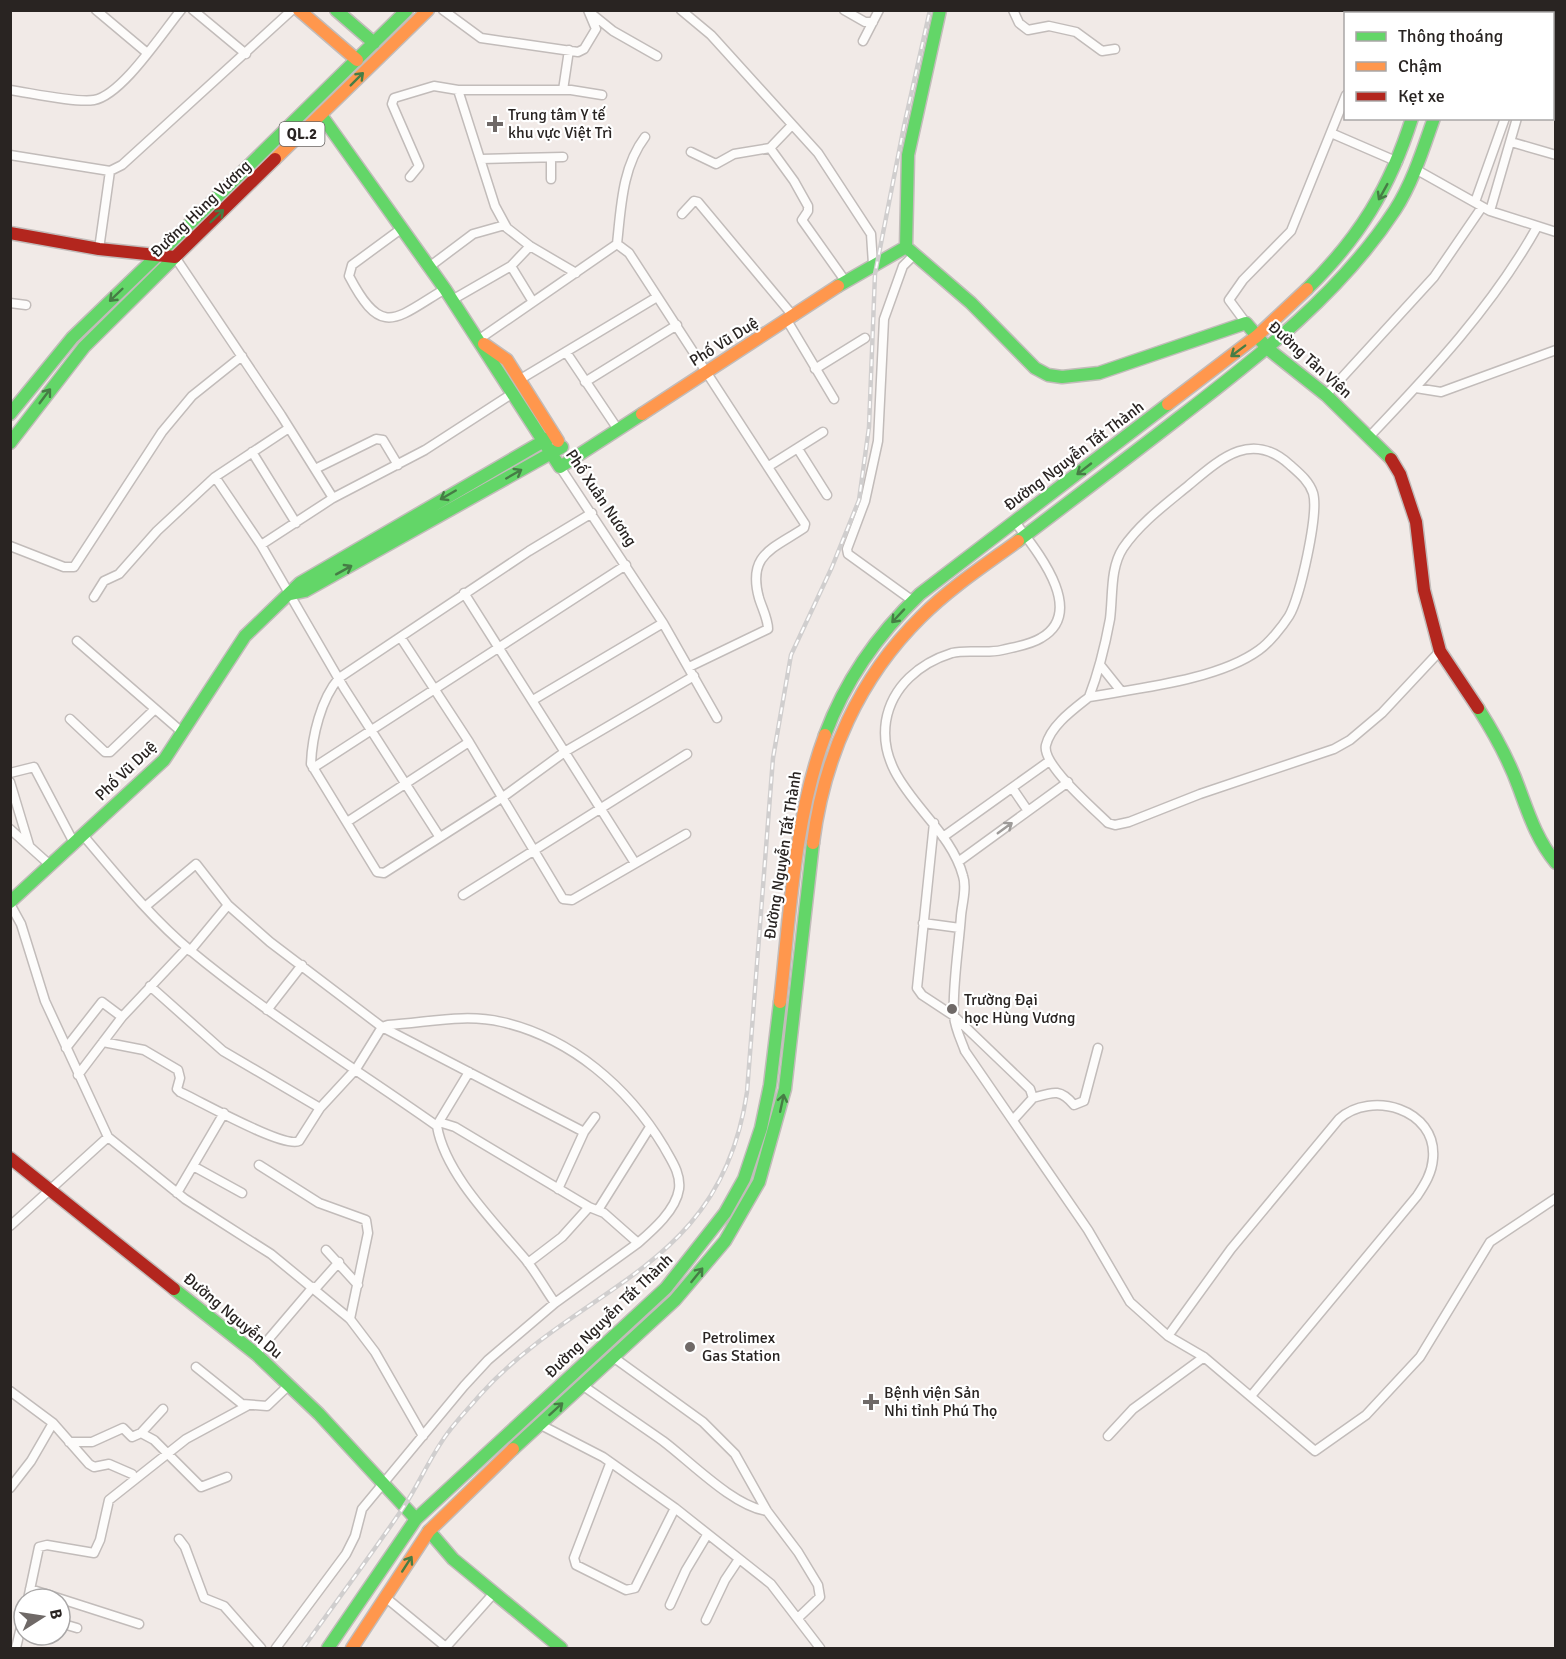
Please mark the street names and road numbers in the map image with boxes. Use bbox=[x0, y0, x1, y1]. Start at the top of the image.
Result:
road number: QL.2 bbox=[280, 122, 324, 146]
street label: Đường Hùng Vương bbox=[147, 156, 255, 262]
street label: Phố Vũ Duệ bbox=[686, 313, 762, 371]
street label: Đường Tản Viên bbox=[1264, 317, 1356, 403]
street label: Đường Nguyễn Tất Thành bbox=[1000, 397, 1148, 515]
street label: Phố Xuân Nương bbox=[561, 446, 641, 550]
street label: Phố Vũ Duệ bbox=[91, 737, 161, 805]
street label: Đường Nguyễn Tất Thành bbox=[760, 769, 806, 941]
street label: Đường Nguyễn Tất Thành bbox=[541, 1250, 677, 1382]
street label: Đường Nguyễn Du bbox=[179, 1269, 287, 1363]

